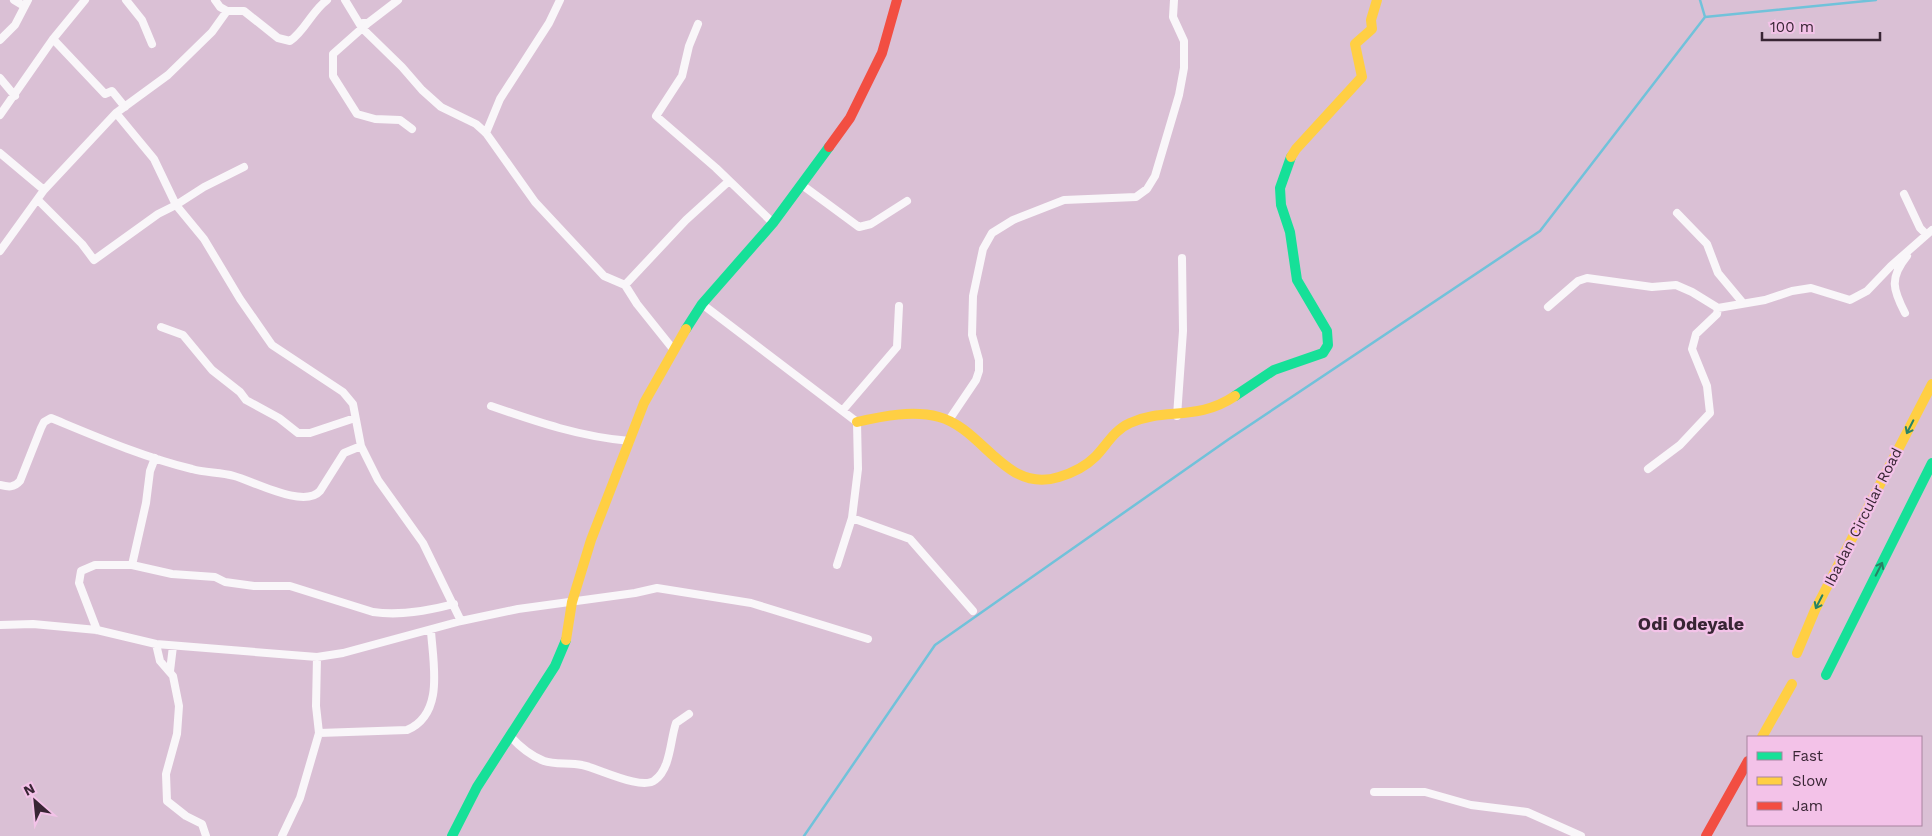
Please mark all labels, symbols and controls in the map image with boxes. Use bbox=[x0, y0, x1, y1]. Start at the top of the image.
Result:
scale bar bbox=[1762, 10, 1880, 42]
text: 100 m bbox=[1770, 18, 1814, 36]
one-way arrow bbox=[1905, 419, 1914, 434]
street label: Ibadan Circular Road bbox=[1820, 445, 1906, 589]
one-way arrow bbox=[1875, 562, 1884, 577]
one-way arrow bbox=[1814, 595, 1824, 610]
district label: Odi Odeyale bbox=[1638, 613, 1744, 634]
legend bbox=[1747, 736, 1922, 826]
text: Fast bbox=[1792, 747, 1824, 765]
text: Slow bbox=[1792, 772, 1828, 790]
north arrow bbox=[10, 776, 60, 826]
text: N bbox=[21, 780, 37, 799]
text: Jam bbox=[1792, 797, 1823, 815]

